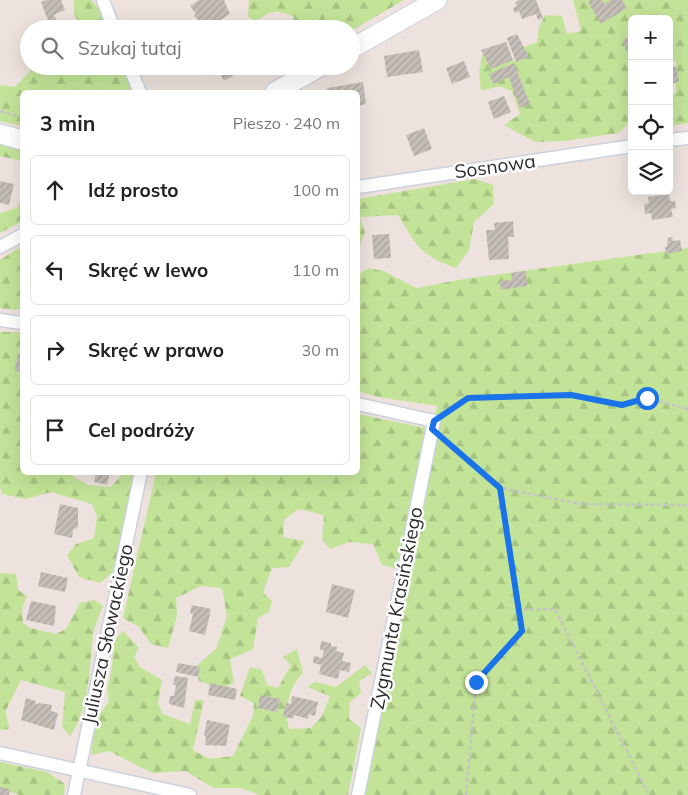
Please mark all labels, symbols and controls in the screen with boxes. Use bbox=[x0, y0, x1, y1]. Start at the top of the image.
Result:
map controls bbox=[628, 15, 673, 195]
button: + bbox=[628, 15, 673, 60]
search box bbox=[20, 20, 360, 75]
icon: search bbox=[38, 34, 66, 62]
text: Szukaj tutaj bbox=[78, 36, 181, 60]
button: − bbox=[628, 60, 673, 105]
button: locate bbox=[628, 105, 673, 150]
text: 3 min bbox=[40, 110, 95, 136]
text: Pieszo · 240 m bbox=[233, 113, 340, 133]
street label: Sosnowa bbox=[453, 148, 537, 184]
button: layers bbox=[628, 150, 673, 195]
icon: ahead bbox=[41, 176, 69, 204]
text: Idź prosto bbox=[88, 178, 179, 202]
text: 100 m bbox=[292, 180, 339, 200]
icon: left bbox=[41, 256, 69, 284]
text: Skręć w lewo bbox=[88, 258, 208, 282]
text: 110 m bbox=[292, 260, 339, 280]
icon: right bbox=[41, 336, 69, 364]
text: Skręć w prawo bbox=[88, 338, 224, 362]
text: 30 m bbox=[302, 340, 339, 360]
route start bbox=[636, 387, 659, 410]
icon: arrive bbox=[41, 416, 69, 444]
text: Cel podróży bbox=[88, 418, 194, 442]
street label: Zygmunta Krasińskiego bbox=[365, 505, 427, 711]
street label: Juliusza Słowackiego bbox=[76, 542, 138, 726]
route end bbox=[465, 671, 488, 694]

